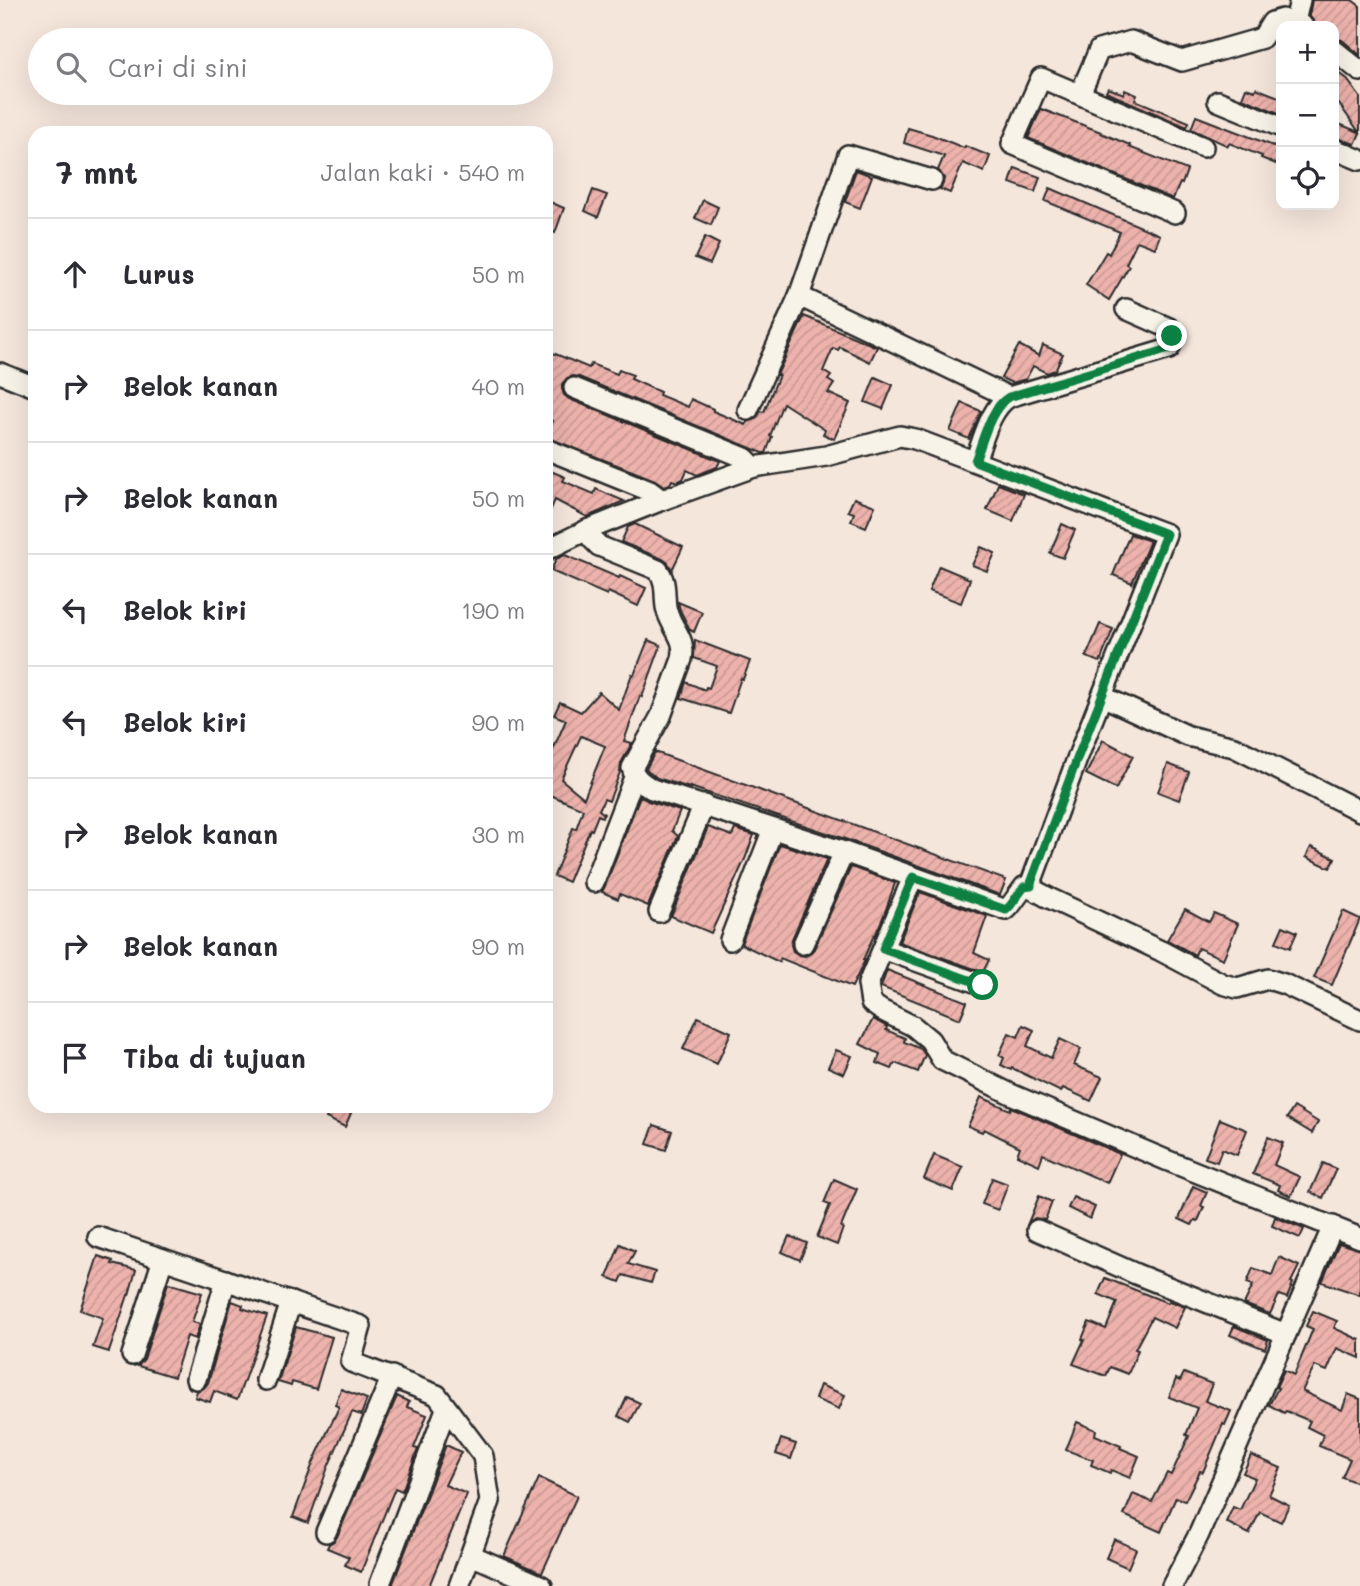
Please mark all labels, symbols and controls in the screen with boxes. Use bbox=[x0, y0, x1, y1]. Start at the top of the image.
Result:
map controls bbox=[1276, 21, 1339, 210]
button: + bbox=[1276, 21, 1339, 84]
search box bbox=[28, 28, 553, 105]
icon: search bbox=[52, 48, 90, 86]
text: Cari di sini bbox=[108, 50, 248, 84]
button: − bbox=[1276, 84, 1339, 147]
button: locate bbox=[1276, 147, 1339, 210]
text: 7 mnt bbox=[56, 152, 138, 192]
text: Jalan kaki · 540 m bbox=[321, 157, 525, 187]
icon: ahead bbox=[56, 255, 94, 293]
text: Lurus bbox=[123, 257, 195, 291]
text: 50 m bbox=[472, 259, 525, 289]
route end bbox=[1156, 320, 1187, 351]
icon: right bbox=[56, 367, 94, 405]
text: Belok kanan bbox=[123, 369, 278, 403]
text: 40 m bbox=[472, 371, 525, 401]
icon: right bbox=[56, 479, 94, 517]
text: Belok kanan bbox=[123, 481, 278, 515]
text: 50 m bbox=[472, 483, 525, 513]
icon: left bbox=[56, 591, 94, 629]
text: Belok kiri bbox=[123, 593, 247, 627]
text: 190 m bbox=[461, 595, 525, 625]
icon: left bbox=[56, 703, 94, 741]
text: Belok kiri bbox=[123, 705, 247, 739]
text: 90 m bbox=[472, 707, 525, 737]
icon: right bbox=[56, 815, 94, 853]
text: Belok kanan bbox=[123, 817, 278, 851]
text: 30 m bbox=[472, 819, 525, 849]
icon: right bbox=[56, 927, 94, 965]
text: Belok kanan bbox=[123, 929, 278, 963]
text: 90 m bbox=[472, 931, 525, 961]
route start bbox=[967, 969, 998, 1000]
icon: arrive bbox=[56, 1039, 94, 1077]
text: Tiba di tujuan bbox=[123, 1041, 306, 1075]

